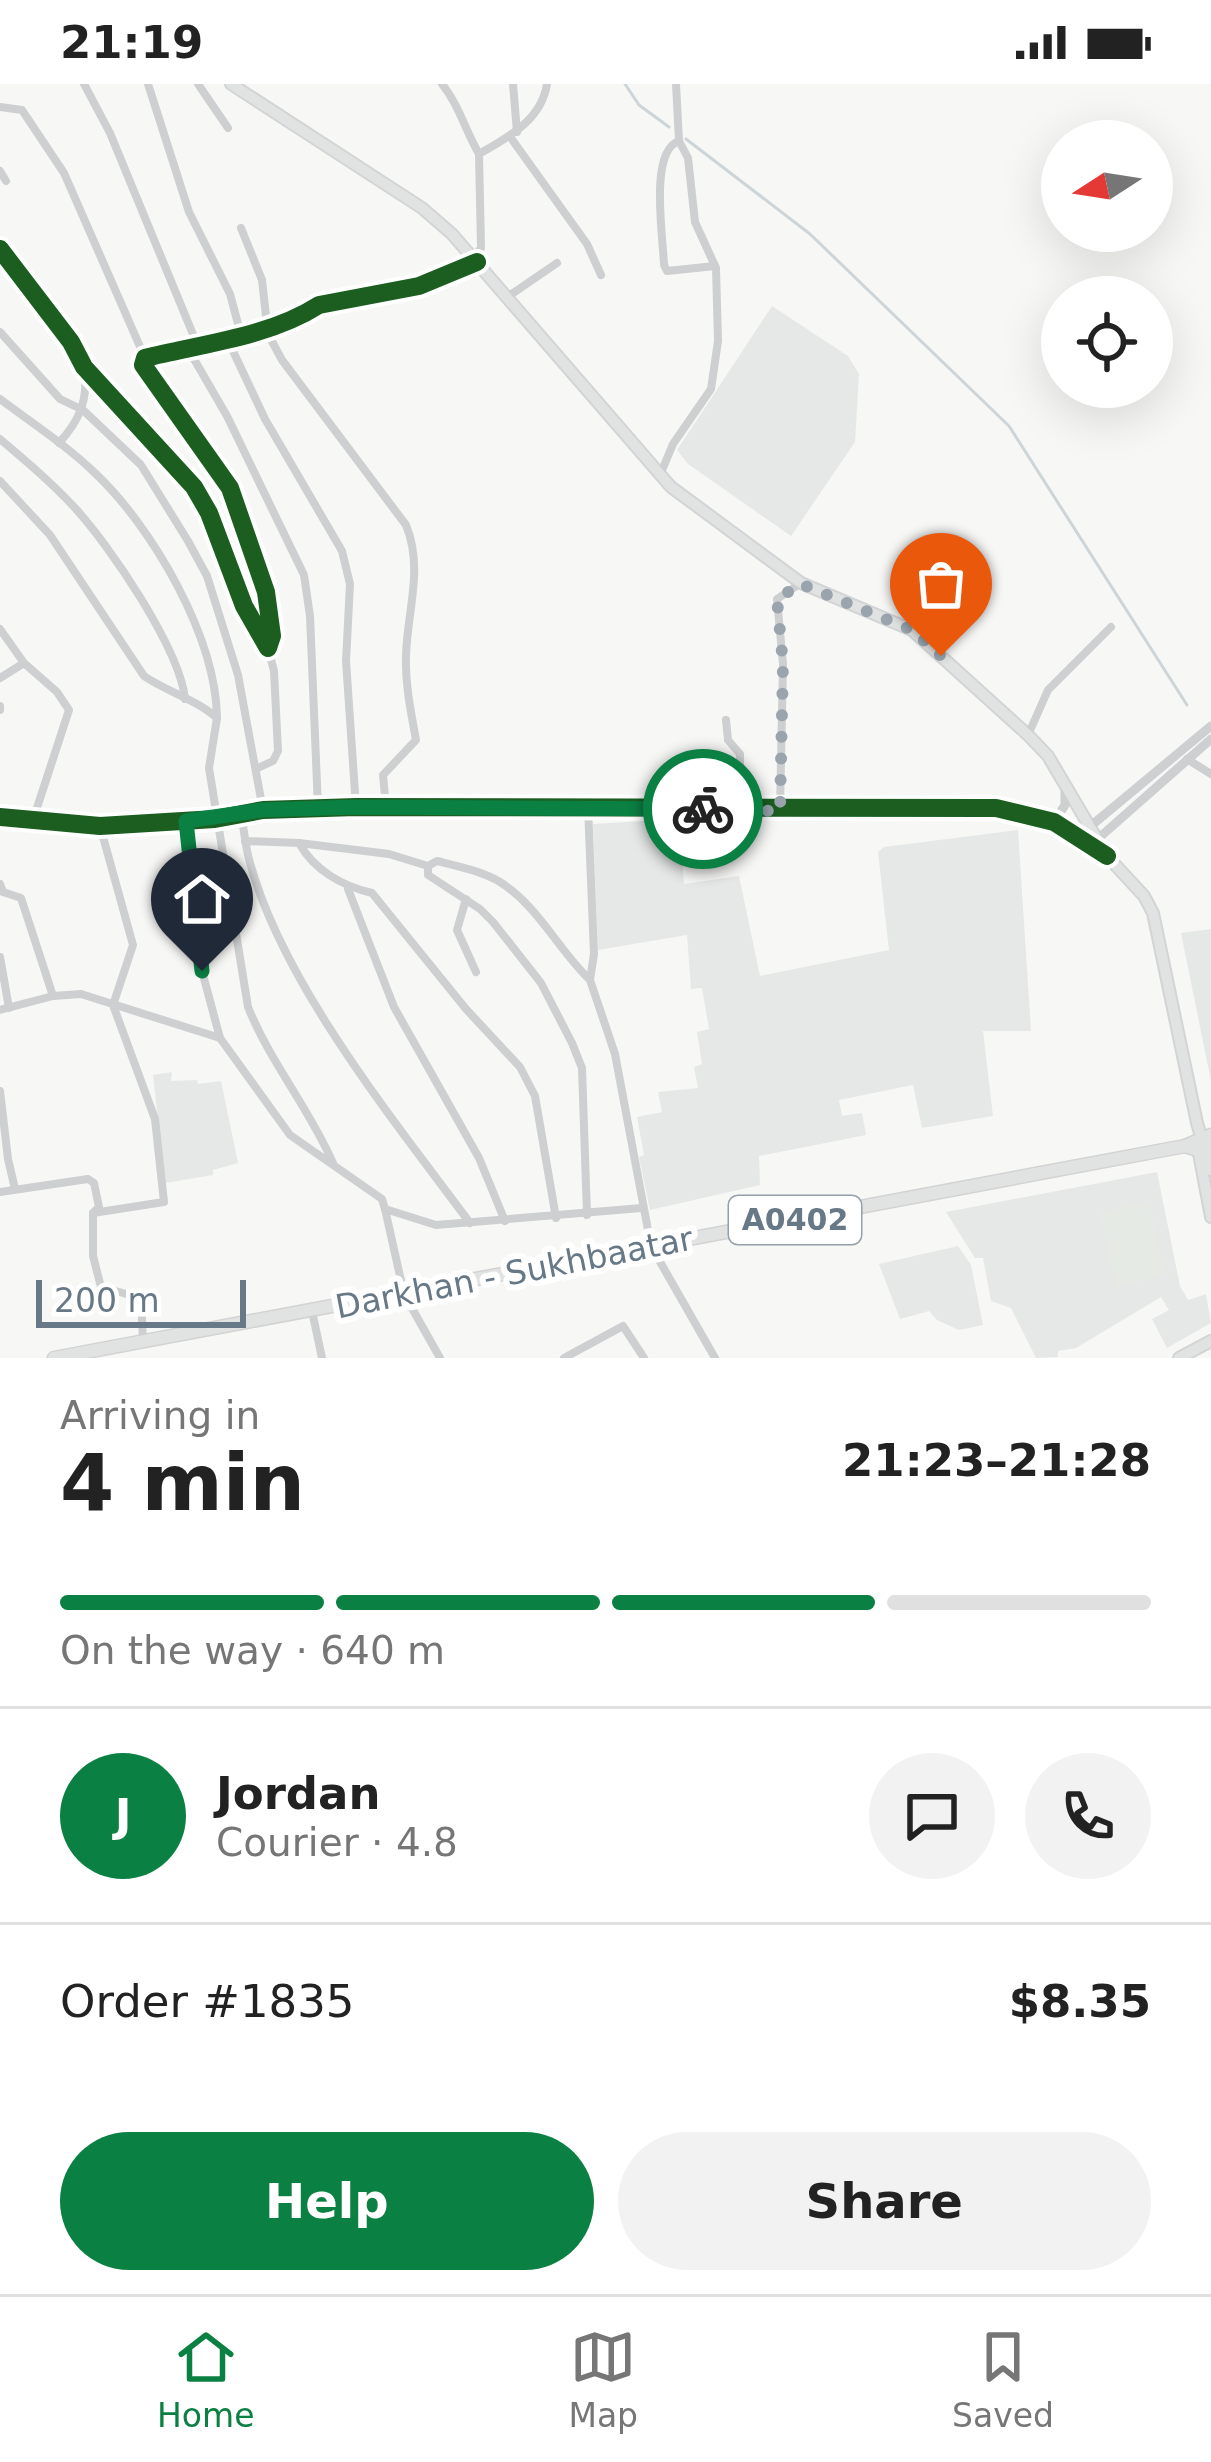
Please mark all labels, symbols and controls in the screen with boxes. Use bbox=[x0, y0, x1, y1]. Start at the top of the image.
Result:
text: 21:19 bbox=[60, 16, 203, 69]
north arrow bbox=[1041, 120, 1173, 252]
map controls bbox=[1041, 120, 1173, 408]
button: locate bbox=[1041, 276, 1173, 408]
pin bbox=[890, 533, 992, 656]
icon: bag bbox=[908, 551, 974, 617]
courier bbox=[643, 749, 763, 869]
icon: bike bbox=[670, 776, 736, 842]
pin bbox=[151, 848, 253, 971]
icon: home bbox=[169, 866, 235, 932]
road number: A0402 bbox=[729, 1196, 861, 1244]
street label: Darkhan - Sukhbaatar bbox=[332, 1219, 697, 1326]
scale bar bbox=[36, 1274, 246, 1327]
text: 200 m bbox=[54, 1281, 160, 1320]
text: Arriving in bbox=[60, 1393, 260, 1438]
text: 21:23–21:28 bbox=[842, 1434, 1151, 1487]
text: 4 min bbox=[60, 1438, 305, 1528]
text: On the way · 640 m bbox=[60, 1628, 445, 1673]
button: chat bbox=[869, 1753, 995, 1879]
button: phone bbox=[1025, 1753, 1151, 1879]
text: Jordan bbox=[216, 1767, 380, 1820]
text: J bbox=[115, 1789, 131, 1842]
text: Courier · 4.8 bbox=[216, 1820, 458, 1865]
text: Order #1835 bbox=[60, 1975, 354, 2028]
text: $8.35 bbox=[1009, 1975, 1151, 2028]
button: Help bbox=[60, 2132, 594, 2270]
button: Share bbox=[618, 2132, 1151, 2270]
tab: Home bbox=[157, 2324, 254, 2435]
tab: Map bbox=[568, 2324, 638, 2435]
tab: Saved bbox=[952, 2324, 1054, 2435]

